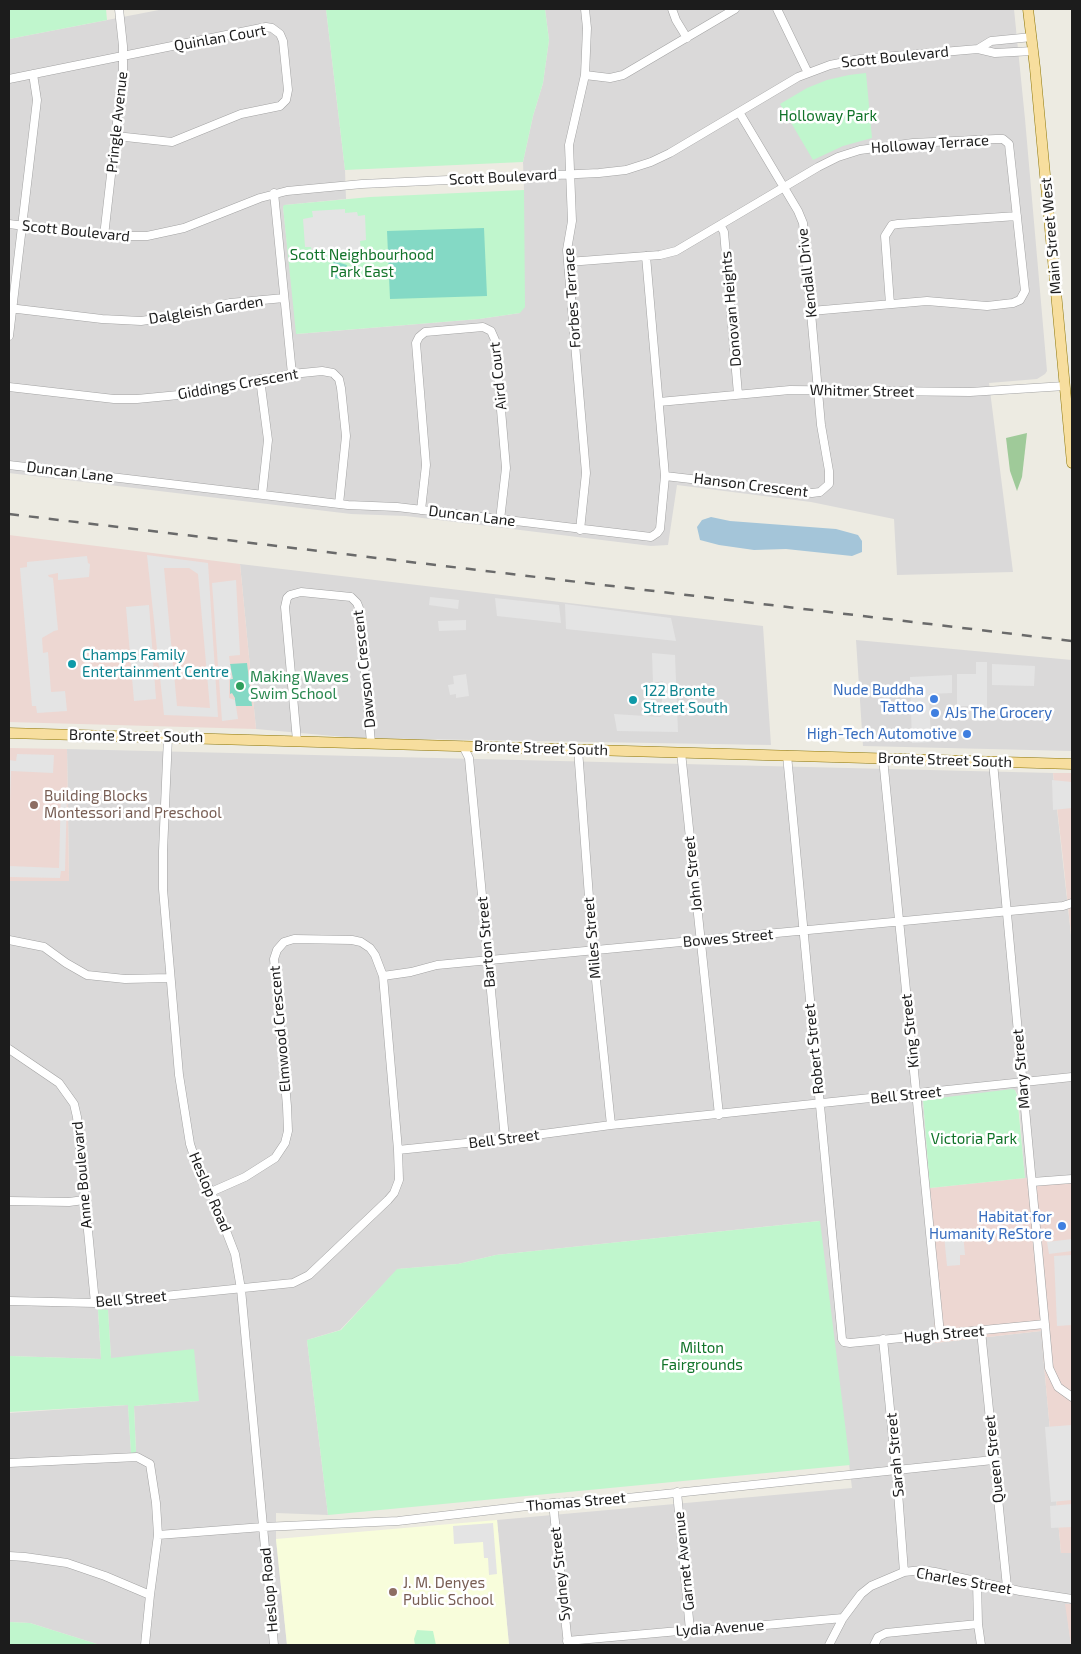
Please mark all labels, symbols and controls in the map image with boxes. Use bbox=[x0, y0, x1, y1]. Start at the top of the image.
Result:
street label: Quinlan Court bbox=[173, 21, 267, 55]
street label: Scott Boulevard bbox=[840, 42, 950, 72]
street label: Pringle Avenue bbox=[103, 70, 131, 174]
park label: Holloway Park bbox=[779, 107, 877, 125]
street label: Holloway Terrace bbox=[870, 131, 990, 157]
street label: Scott Boulevard bbox=[448, 165, 558, 189]
street label: Main Street West bbox=[1037, 177, 1065, 295]
street label: Scott Boulevard bbox=[21, 216, 131, 246]
street label: Kendall Drive bbox=[793, 227, 821, 319]
park label: Scott Neighbourhood Park East bbox=[290, 246, 434, 281]
street label: Forbes Terrace bbox=[560, 247, 584, 349]
street label: Donovan Heights bbox=[717, 250, 745, 368]
street label: Dalgleish Garden bbox=[147, 292, 265, 328]
street label: Aird Court bbox=[485, 341, 511, 411]
street label: Giddings Crescent bbox=[176, 365, 300, 403]
street label: Whitmer Street bbox=[810, 381, 914, 401]
street label: Duncan Lane bbox=[25, 458, 115, 486]
street label: Hanson Crescent bbox=[693, 469, 809, 501]
street label: Duncan Lane bbox=[427, 502, 517, 530]
street label: Dawson Crescent bbox=[349, 609, 379, 729]
place label: Champs Family Entertainment Centre bbox=[82, 646, 229, 681]
marker: Champs Family Entertainment Centre bbox=[66, 658, 78, 670]
place label: Making Waves Swim School bbox=[250, 668, 349, 703]
marker: Making Waves Swim School bbox=[234, 680, 246, 692]
place label: Nude Buddha Tattoo bbox=[833, 681, 924, 716]
place label: 122 Bronte Street South bbox=[643, 682, 728, 717]
marker: Nude Buddha Tattoo bbox=[928, 693, 940, 705]
marker: 122 Bronte Street South bbox=[627, 694, 639, 706]
place label: AJs The Grocery bbox=[945, 704, 1052, 722]
marker: AJs The Grocery bbox=[929, 707, 941, 719]
place label: High-Tech Automotive bbox=[807, 725, 957, 743]
street label: Bronte Street South bbox=[69, 726, 203, 746]
marker: High-Tech Automotive bbox=[961, 728, 973, 740]
street label: Bronte Street South bbox=[474, 737, 608, 759]
street label: Bronte Street South bbox=[878, 749, 1012, 771]
place label: Building Blocks Montessori and Preschool bbox=[44, 787, 222, 822]
marker: Building Blocks Montessori and Preschool bbox=[28, 799, 40, 811]
street label: John Street bbox=[680, 835, 706, 913]
street label: Barton Street bbox=[473, 896, 499, 988]
street label: Miles Street bbox=[579, 896, 605, 980]
street label: Bowes Street bbox=[682, 925, 774, 951]
street label: Elmwood Crescent bbox=[265, 965, 295, 1093]
street label: King Street bbox=[897, 993, 923, 1069]
street label: Robert Street bbox=[800, 1003, 828, 1095]
street label: Mary Street bbox=[1009, 1028, 1033, 1110]
street label: Bell Street bbox=[870, 1082, 942, 1108]
street label: Anne Boulevard bbox=[68, 1121, 96, 1229]
street label: Bell Street bbox=[468, 1126, 540, 1152]
park label: Victoria Park bbox=[931, 1130, 1017, 1148]
street label: Heslop Road bbox=[185, 1149, 235, 1235]
place label: Habitat for Humanity ReStore bbox=[929, 1208, 1052, 1243]
marker: Habitat for Humanity ReStore bbox=[1056, 1220, 1068, 1232]
street label: Bell Street bbox=[95, 1287, 167, 1311]
street label: Hugh Street bbox=[903, 1322, 985, 1346]
park label: Milton Fairgrounds bbox=[661, 1339, 743, 1374]
street label: Sarah Street bbox=[882, 1412, 908, 1498]
street label: Queen Street bbox=[980, 1414, 1008, 1504]
street label: Thomas Street bbox=[525, 1489, 627, 1515]
street label: Garnet Avenue bbox=[670, 1510, 698, 1612]
street label: Sydney Street bbox=[546, 1526, 574, 1622]
street label: Heslop Road bbox=[256, 1547, 282, 1633]
street label: Charles Street bbox=[915, 1564, 1013, 1598]
place label: J. M. Denyes Public School bbox=[403, 1574, 494, 1609]
marker: J. M. Denyes Public School bbox=[387, 1586, 399, 1598]
street label: Lydia Avenue bbox=[675, 1616, 765, 1640]

